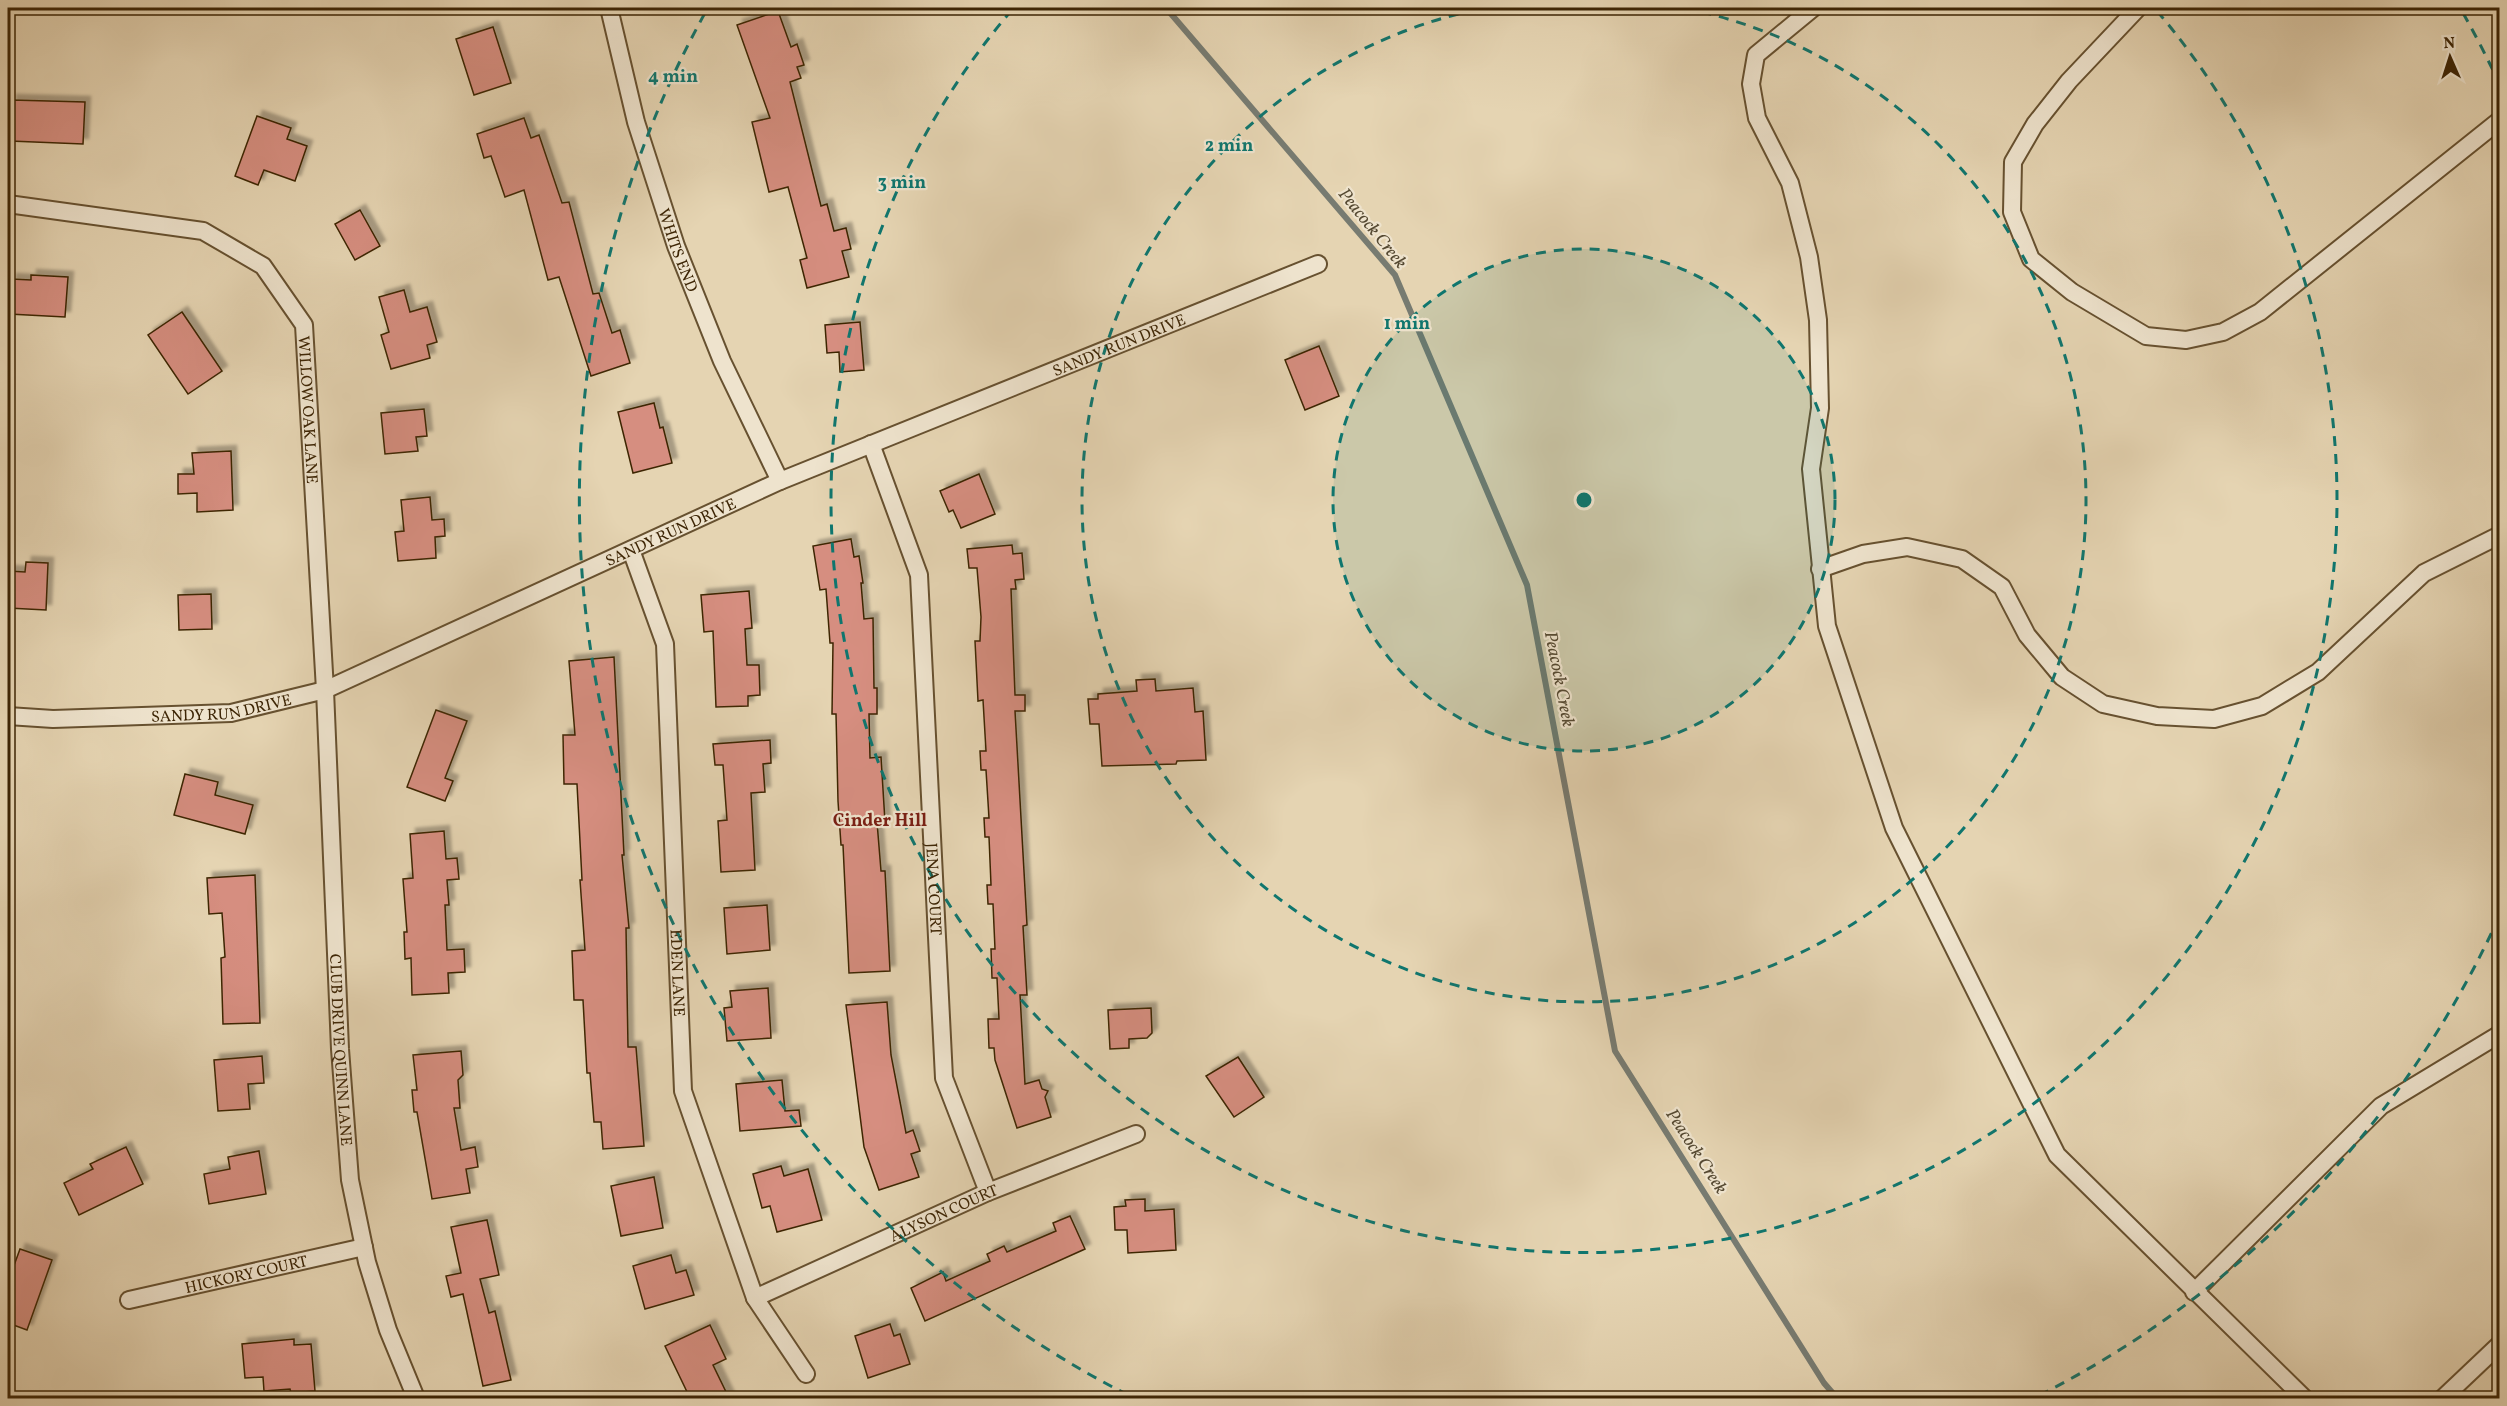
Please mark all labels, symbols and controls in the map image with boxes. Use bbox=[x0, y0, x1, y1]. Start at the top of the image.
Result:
north arrow bbox=[2420, 27, 2480, 87]
text: N bbox=[2443, 33, 2456, 55]
text: 4 min bbox=[648, 65, 698, 90]
text: 2 min bbox=[1205, 134, 1253, 159]
text: 3 min bbox=[878, 171, 926, 196]
water label: Peacock Creek bbox=[1332, 183, 1412, 275]
street label: WHITS END bbox=[652, 206, 702, 296]
street label: SANDY RUN DRIVE bbox=[1050, 309, 1189, 383]
text: 1 min bbox=[1384, 312, 1430, 337]
street label: WILLOW OAK LANE bbox=[292, 335, 322, 485]
centre of rings bbox=[1574, 490, 1594, 510]
street label: SANDY RUN DRIVE bbox=[602, 494, 740, 573]
water label: Peacock Creek bbox=[1537, 629, 1580, 729]
street label: SANDY RUN DRIVE bbox=[151, 690, 294, 729]
district label: Cinder Hill bbox=[833, 809, 927, 834]
street label: JENA COURT bbox=[919, 842, 946, 936]
street label: EDEN LANE bbox=[663, 929, 689, 1017]
street label: CLUB DRIVE QUINN LANE bbox=[323, 953, 356, 1147]
water label: Peacock Creek bbox=[1659, 1104, 1733, 1199]
street label: ALYSON COURT bbox=[887, 1180, 1002, 1248]
street label: HICKORY COURT bbox=[183, 1251, 310, 1300]

